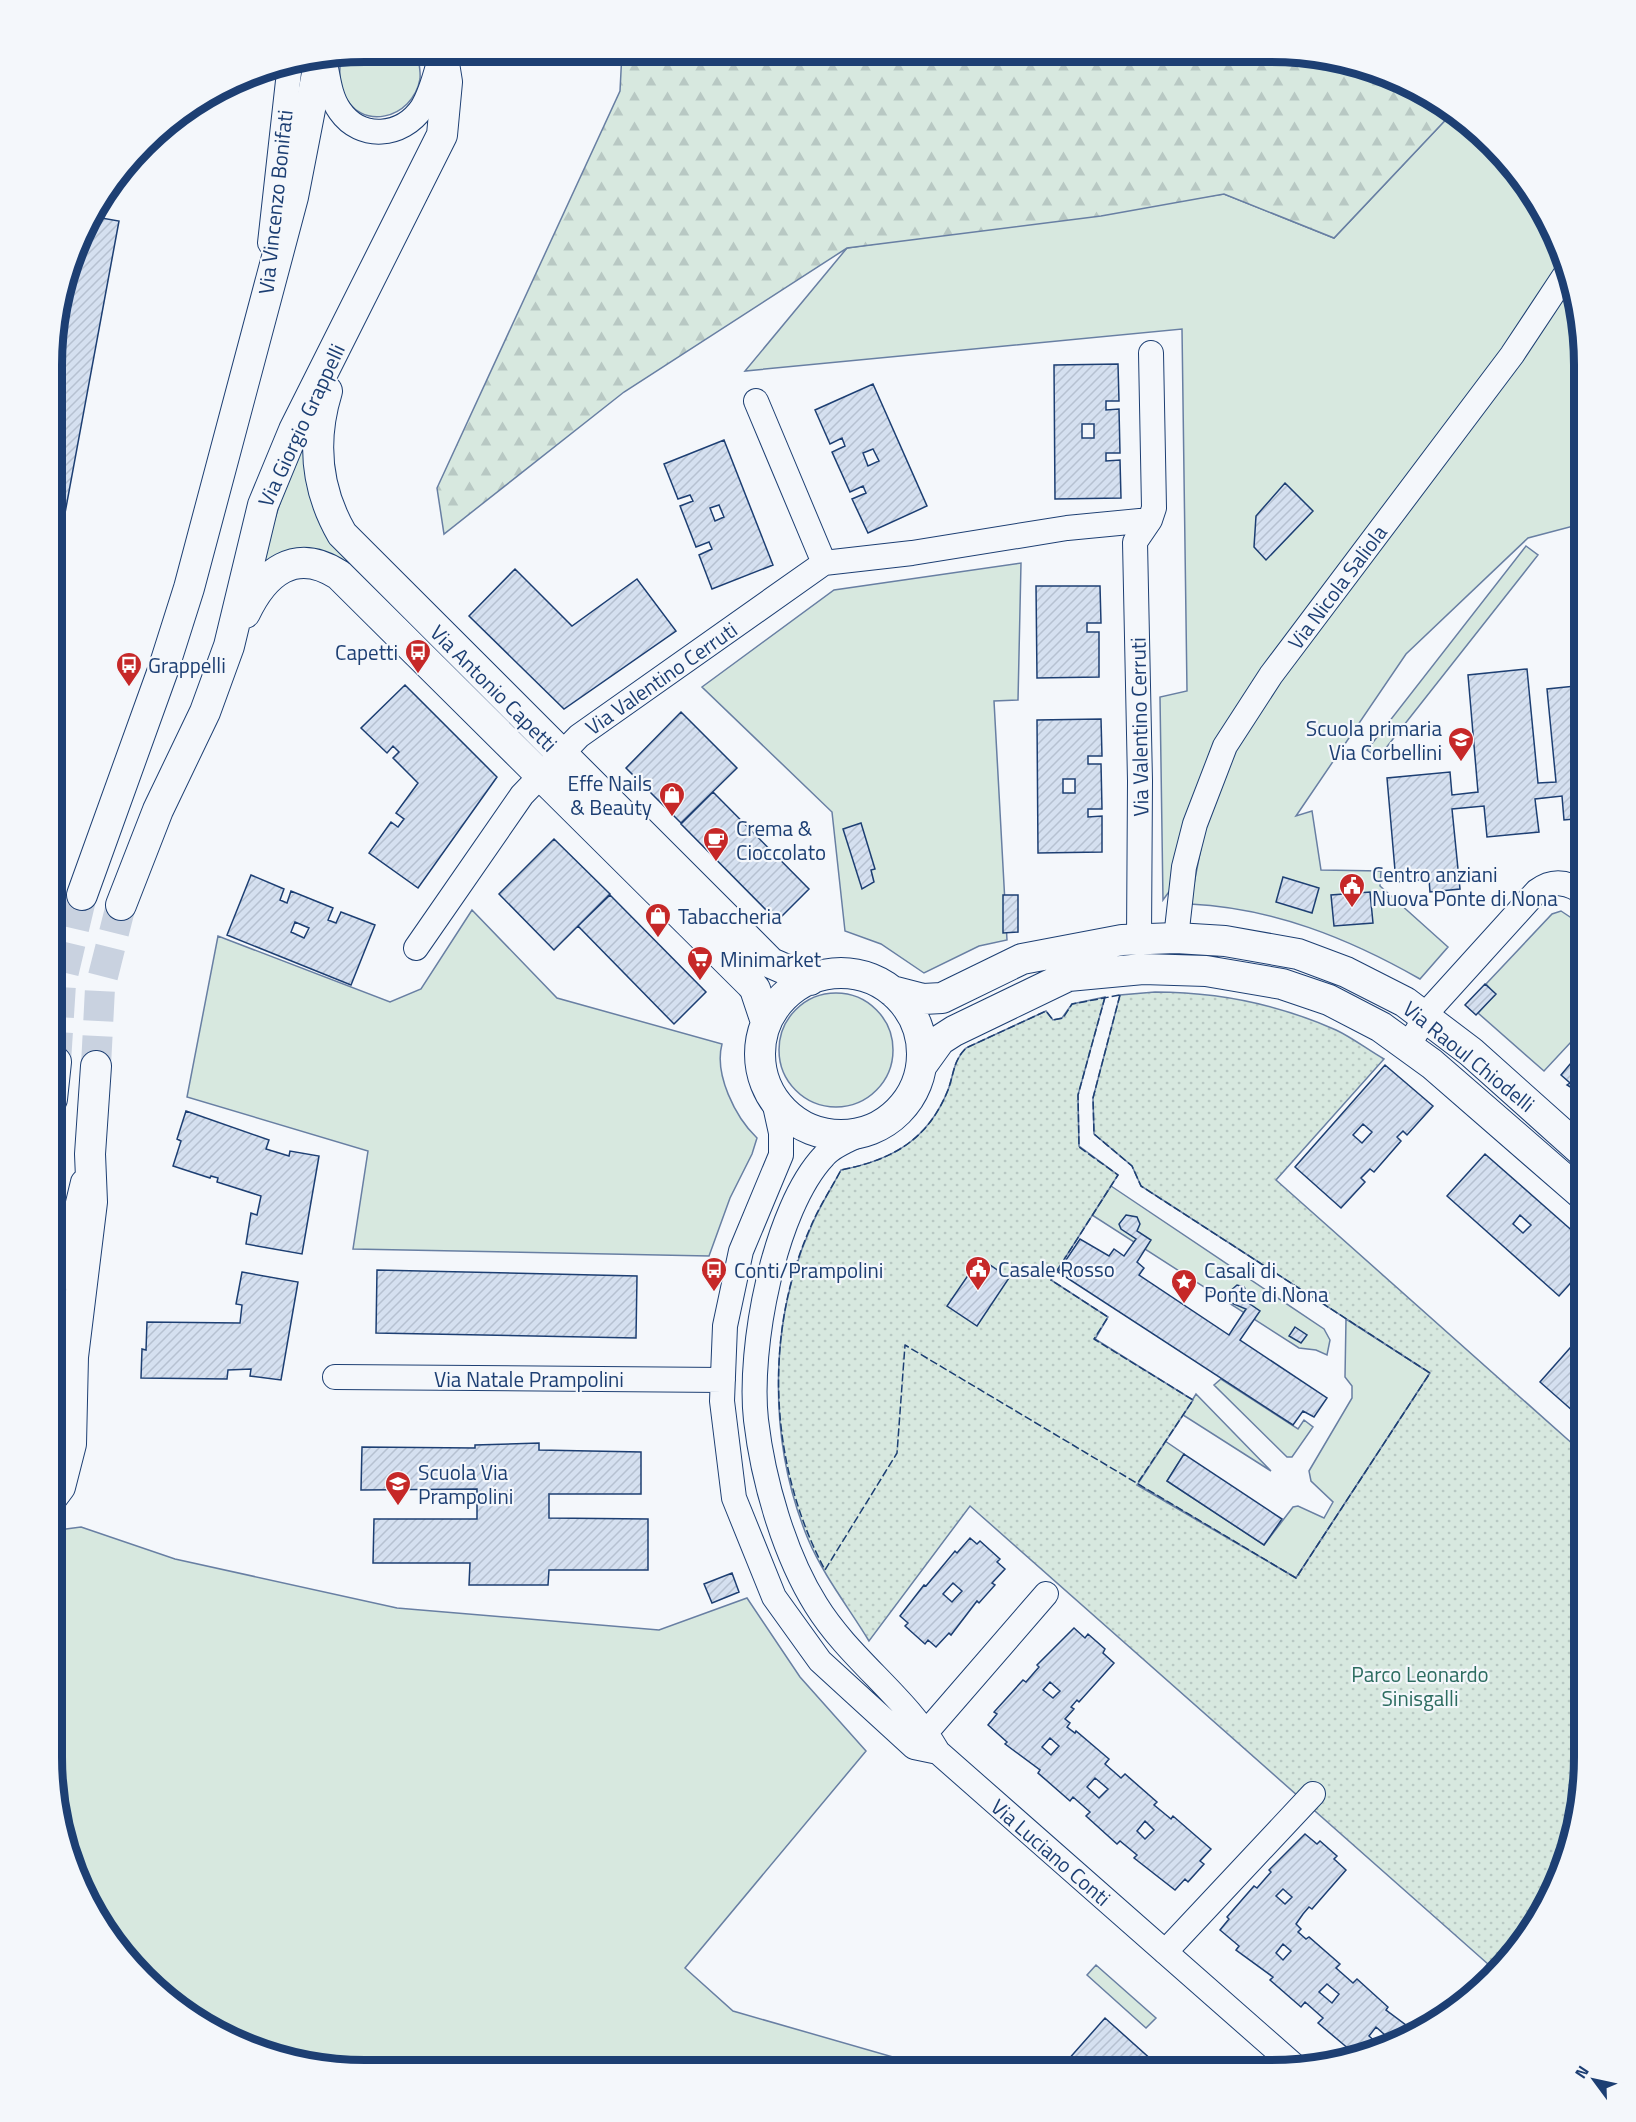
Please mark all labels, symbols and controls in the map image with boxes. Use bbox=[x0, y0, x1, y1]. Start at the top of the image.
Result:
street label: Via Vincenzo Bonifati bbox=[249, 108, 301, 296]
street label: Via Giorgio Grappelli bbox=[249, 338, 353, 512]
street label: Via Nicola Saliola bbox=[1279, 518, 1395, 656]
street label: Via Valentino Cerruti bbox=[578, 613, 744, 743]
street label: Via Antonio Capetti bbox=[423, 617, 565, 759]
place label: Capetti bbox=[335, 636, 398, 668]
bus stop icon: Capetti bbox=[403, 637, 433, 675]
street label: Via Valentino Cerruti bbox=[1121, 637, 1157, 817]
place label: Grappelli bbox=[148, 649, 226, 681]
bus stop icon: Grappelli bbox=[114, 650, 144, 688]
place label: Scuola primaria Via Corbellini bbox=[1306, 712, 1442, 768]
school or university icon: Scuola primaria Via Corbellini bbox=[1446, 725, 1476, 763]
place label: Effe Nails & Beauty bbox=[568, 767, 652, 823]
shop icon: Effe Nails & Beauty bbox=[657, 780, 687, 818]
place label: Crema & Cioccolato bbox=[736, 812, 826, 868]
cafe icon: Crema & Cioccolato bbox=[701, 825, 731, 863]
place label: Centro anziani Nuova Ponte di Nona bbox=[1372, 858, 1558, 914]
public building icon: Centro anziani Nuova Ponte di Nona bbox=[1337, 871, 1367, 909]
place label: Tabaccheria bbox=[678, 900, 782, 932]
shop icon: Tabaccheria bbox=[643, 901, 673, 939]
place label: Minimarket bbox=[720, 943, 822, 975]
supermarket icon: Minimarket bbox=[685, 944, 715, 982]
street label: Via Raoul Chiodelli bbox=[1396, 993, 1542, 1119]
place label: Casale Rosso bbox=[998, 1253, 1115, 1285]
place label: Conti/Prampolini bbox=[734, 1254, 883, 1286]
public building icon: Casale Rosso bbox=[963, 1254, 993, 1292]
place label: Casali di Ponte di Nona bbox=[1204, 1254, 1329, 1310]
bus stop icon: Conti/Prampolini bbox=[699, 1255, 729, 1293]
place icon: Casali di Ponte di Nona bbox=[1169, 1267, 1199, 1305]
street label: Via Natale Prampolini bbox=[434, 1363, 624, 1395]
place label: Scuola Via Prampolini bbox=[418, 1456, 513, 1512]
school or university icon: Scuola Via Prampolini bbox=[383, 1469, 413, 1507]
park label: Parco Leonardo Sinisgalli bbox=[1351, 1658, 1489, 1714]
street label: Via Luciano Conti bbox=[984, 1791, 1118, 1913]
north arrow bbox=[1564, 2050, 1624, 2110]
text: N bbox=[1568, 2061, 1595, 2083]

